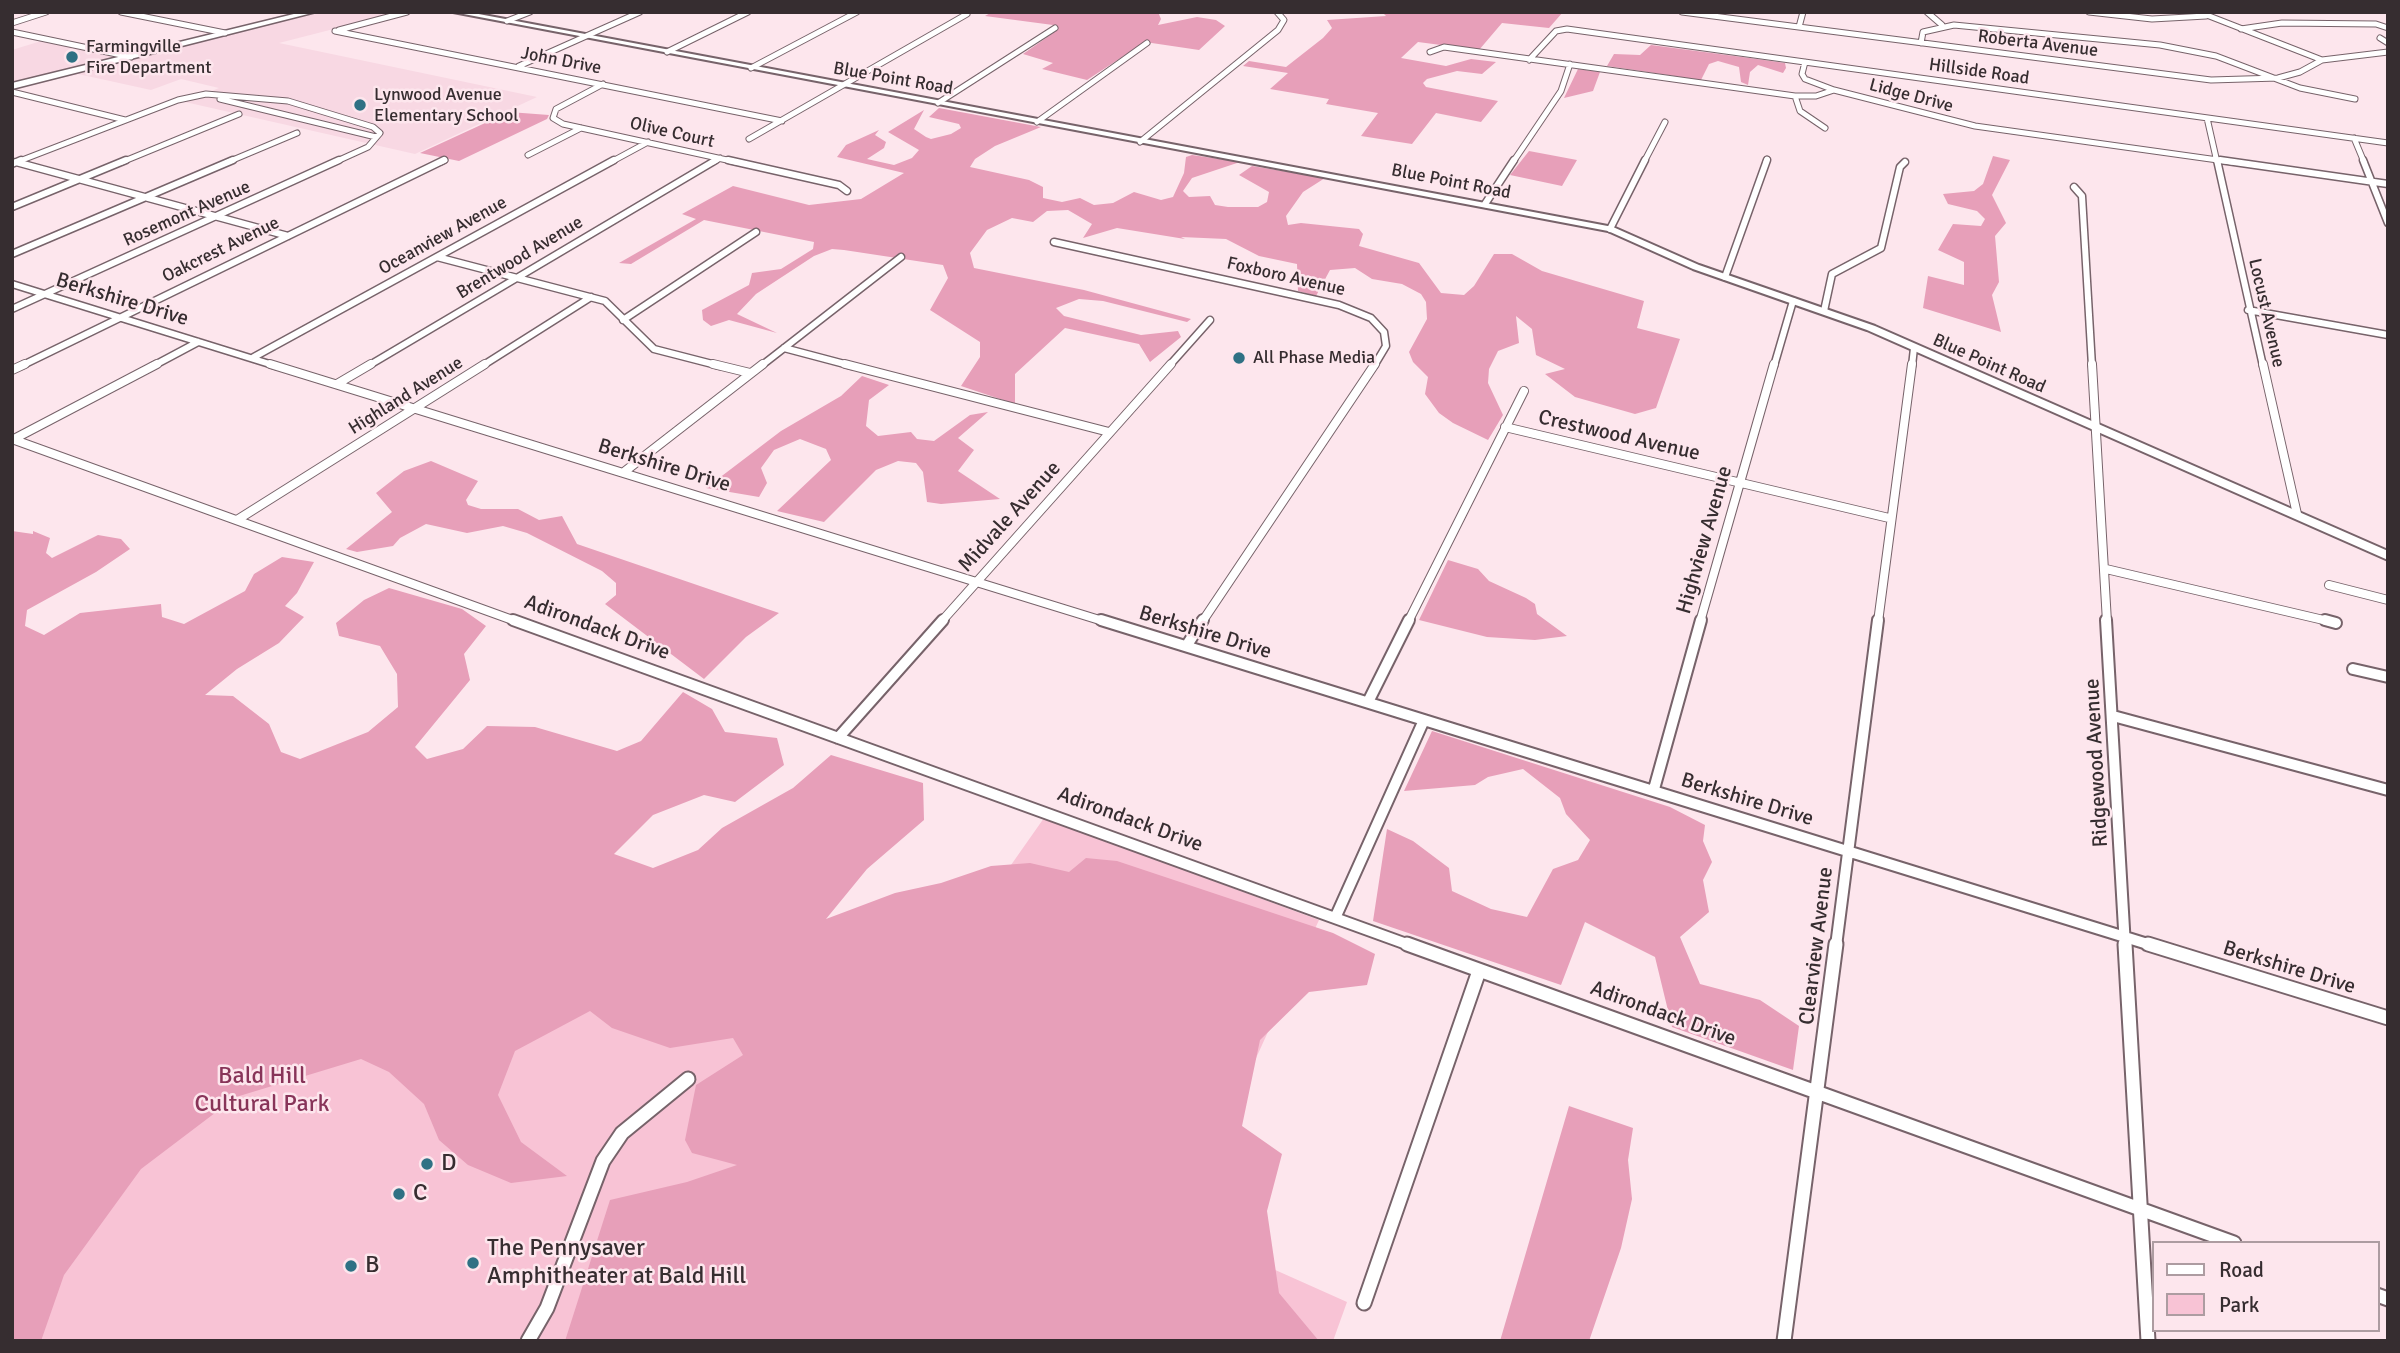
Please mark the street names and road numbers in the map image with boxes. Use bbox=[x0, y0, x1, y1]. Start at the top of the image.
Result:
street label: Roberta Avenue bbox=[1977, 26, 2099, 62]
street label: John Drive bbox=[519, 43, 603, 79]
street label: Hillside Road bbox=[1927, 54, 2031, 90]
street label: Blue Point Road bbox=[831, 58, 955, 100]
street label: Lidge Drive bbox=[1867, 74, 1955, 118]
street label: Olive Court bbox=[628, 113, 716, 153]
street label: Blue Point Road bbox=[1389, 160, 1513, 204]
street label: Rosemont Avenue bbox=[120, 176, 254, 252]
street label: Oceanview Avenue bbox=[375, 192, 511, 280]
street label: Oakcrest Avenue bbox=[159, 212, 283, 288]
street label: Brentwood Avenue bbox=[453, 212, 587, 304]
street label: Foxboro Avenue bbox=[1225, 253, 1347, 301]
street label: Locust Avenue bbox=[2243, 256, 2289, 370]
street label: Berkshire Drive bbox=[53, 268, 191, 332]
street label: Blue Point Road bbox=[1929, 329, 2049, 399]
street label: Highland Avenue bbox=[345, 352, 467, 440]
street label: Crestwood Avenue bbox=[1536, 405, 1702, 467]
street label: Berkshire Drive bbox=[595, 434, 733, 498]
street label: Midvale Avenue bbox=[954, 456, 1066, 578]
street label: Highview Avenue bbox=[1672, 463, 1738, 617]
street label: Adirondack Drive bbox=[521, 590, 673, 666]
street label: Berkshire Drive bbox=[1136, 601, 1274, 665]
street label: Ridgewood Avenue bbox=[2080, 678, 2114, 848]
street label: Berkshire Drive bbox=[1678, 768, 1816, 832]
street label: Adirondack Drive bbox=[1054, 782, 1206, 858]
street label: Clearview Avenue bbox=[1795, 866, 1839, 1026]
street label: Berkshire Drive bbox=[2220, 936, 2358, 1000]
street label: Adirondack Drive bbox=[1587, 976, 1739, 1052]

